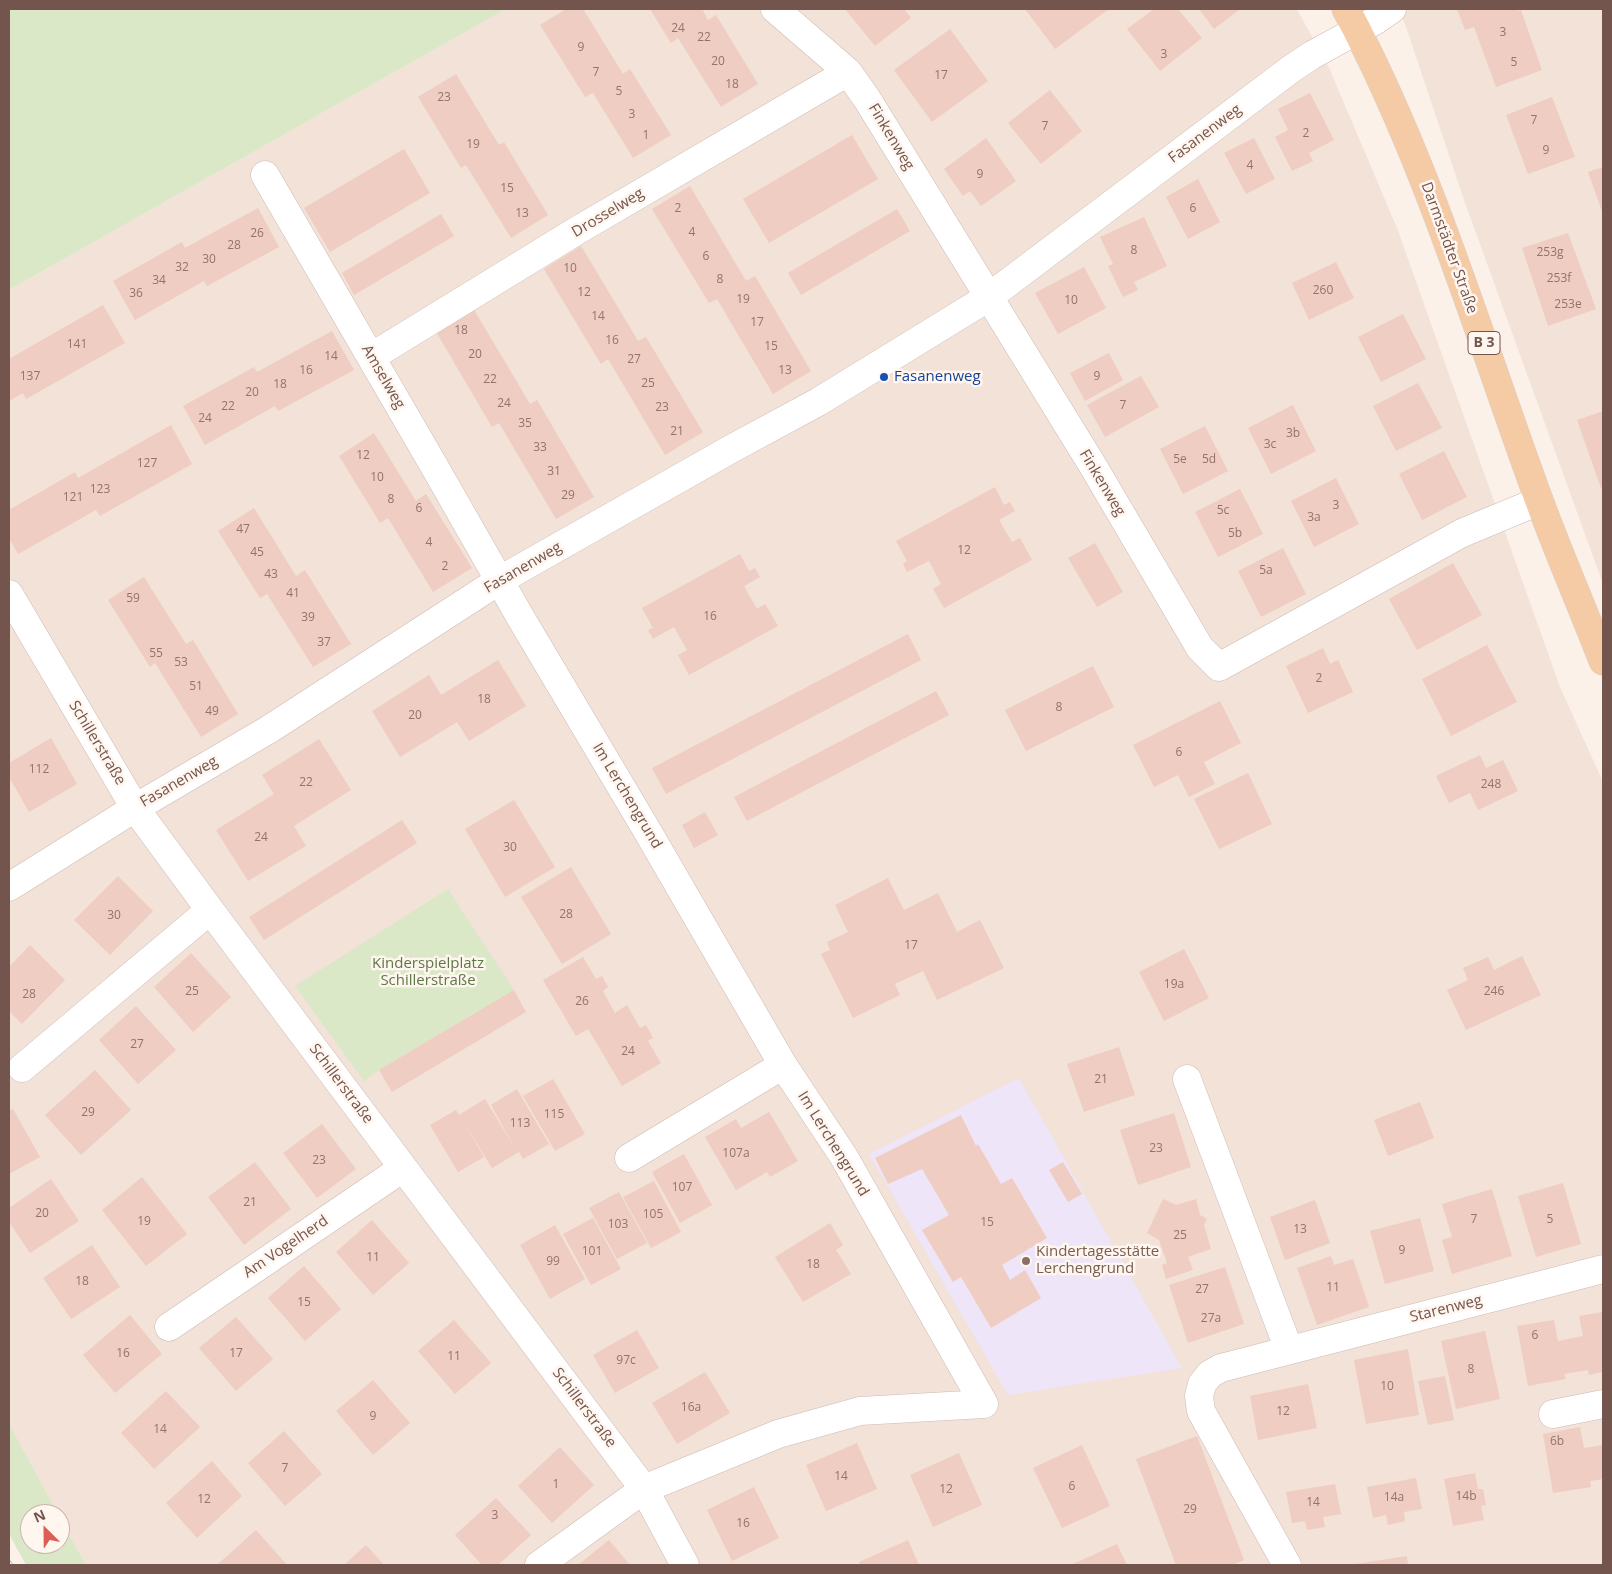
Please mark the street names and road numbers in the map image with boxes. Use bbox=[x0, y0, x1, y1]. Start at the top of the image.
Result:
street label: Finkenweg bbox=[864, 100, 918, 174]
street label: Fasanenweg bbox=[1165, 101, 1245, 167]
street label: Darmstädter Straße bbox=[1417, 180, 1481, 316]
street label: Drosselweg bbox=[569, 184, 647, 242]
road number: B 3 bbox=[1468, 332, 1500, 354]
street label: Amselweg bbox=[357, 342, 409, 412]
street label: Finkenweg bbox=[1075, 446, 1129, 520]
street label: Fasanenweg bbox=[481, 539, 565, 597]
street label: Schillerstraße bbox=[65, 698, 129, 788]
street label: Im Lerchengrund bbox=[588, 740, 666, 852]
street label: Fasanenweg bbox=[137, 753, 221, 811]
street label: Schillerstraße bbox=[305, 1041, 377, 1127]
street label: Im Lerchengrund bbox=[794, 1088, 872, 1200]
street label: Am Vogelherd bbox=[240, 1212, 332, 1282]
street label: Starenweg bbox=[1408, 1291, 1484, 1327]
street label: Schillerstraße bbox=[548, 1365, 620, 1451]

